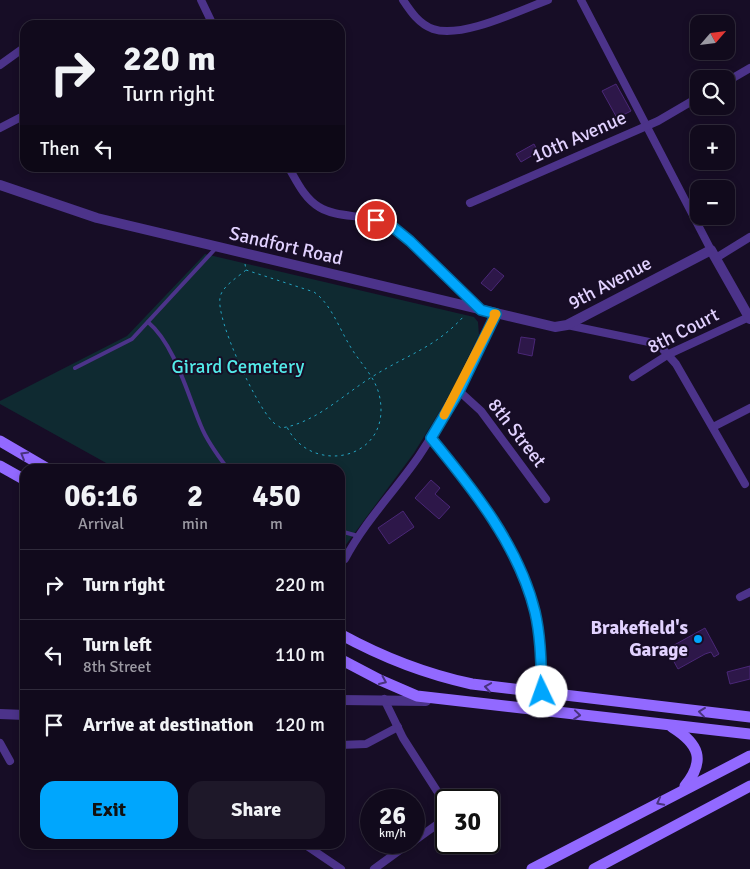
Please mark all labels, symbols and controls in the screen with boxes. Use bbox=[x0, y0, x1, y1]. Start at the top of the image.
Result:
north arrow bbox=[690, 15, 735, 60]
map controls bbox=[690, 15, 735, 225]
text: 220 m bbox=[123, 37, 216, 80]
icon: right bbox=[40, 40, 105, 105]
button: search bbox=[690, 70, 735, 115]
text: Turn right bbox=[123, 80, 215, 107]
street label: 10th Avenue bbox=[528, 105, 630, 169]
button: + bbox=[690, 125, 735, 170]
icon: left bbox=[90, 135, 118, 163]
text: Then bbox=[40, 137, 80, 161]
button: − bbox=[690, 180, 735, 225]
pin bbox=[355, 199, 397, 241]
icon: arrive bbox=[362, 206, 390, 234]
street label: Sandfort Road bbox=[227, 221, 345, 271]
street label: 9th Avenue bbox=[564, 251, 656, 315]
street label: 8th Court bbox=[643, 303, 723, 359]
park label: Girard Cemetery bbox=[172, 355, 304, 379]
street label: 8th Street bbox=[483, 394, 552, 473]
one-way arrow bbox=[21, 451, 30, 461]
text: 06:16 bbox=[64, 478, 138, 515]
text: 2 bbox=[187, 478, 203, 515]
text: 450 bbox=[252, 478, 301, 515]
text: Arrival bbox=[78, 514, 124, 534]
text: min bbox=[182, 514, 208, 534]
text: m bbox=[270, 514, 283, 534]
icon: right bbox=[40, 571, 68, 599]
text: Turn right bbox=[83, 573, 165, 597]
text: 220 m bbox=[275, 573, 325, 597]
place label: Brakefield's Garage bbox=[590, 616, 688, 662]
text: Turn left bbox=[83, 633, 152, 657]
marker: Brakefield's Garage bbox=[692, 633, 704, 645]
icon: left bbox=[40, 641, 68, 669]
text: 110 m bbox=[275, 643, 325, 667]
text: 8th Street bbox=[83, 657, 151, 677]
position arrow bbox=[515, 665, 567, 717]
one-way arrow bbox=[378, 675, 387, 686]
one-way arrow bbox=[484, 682, 492, 692]
one-way arrow bbox=[697, 707, 705, 718]
one-way arrow bbox=[573, 709, 581, 720]
icon: arrive bbox=[40, 711, 68, 739]
text: Arrive at destination bbox=[83, 713, 254, 737]
text: 120 m bbox=[275, 713, 325, 737]
button: Exit bbox=[40, 781, 178, 839]
button: Share bbox=[188, 781, 325, 839]
speed limit sign: 30 bbox=[435, 789, 500, 854]
one-way arrow bbox=[656, 795, 665, 805]
text: 26 bbox=[379, 800, 406, 831]
text: km/h bbox=[379, 826, 406, 841]

